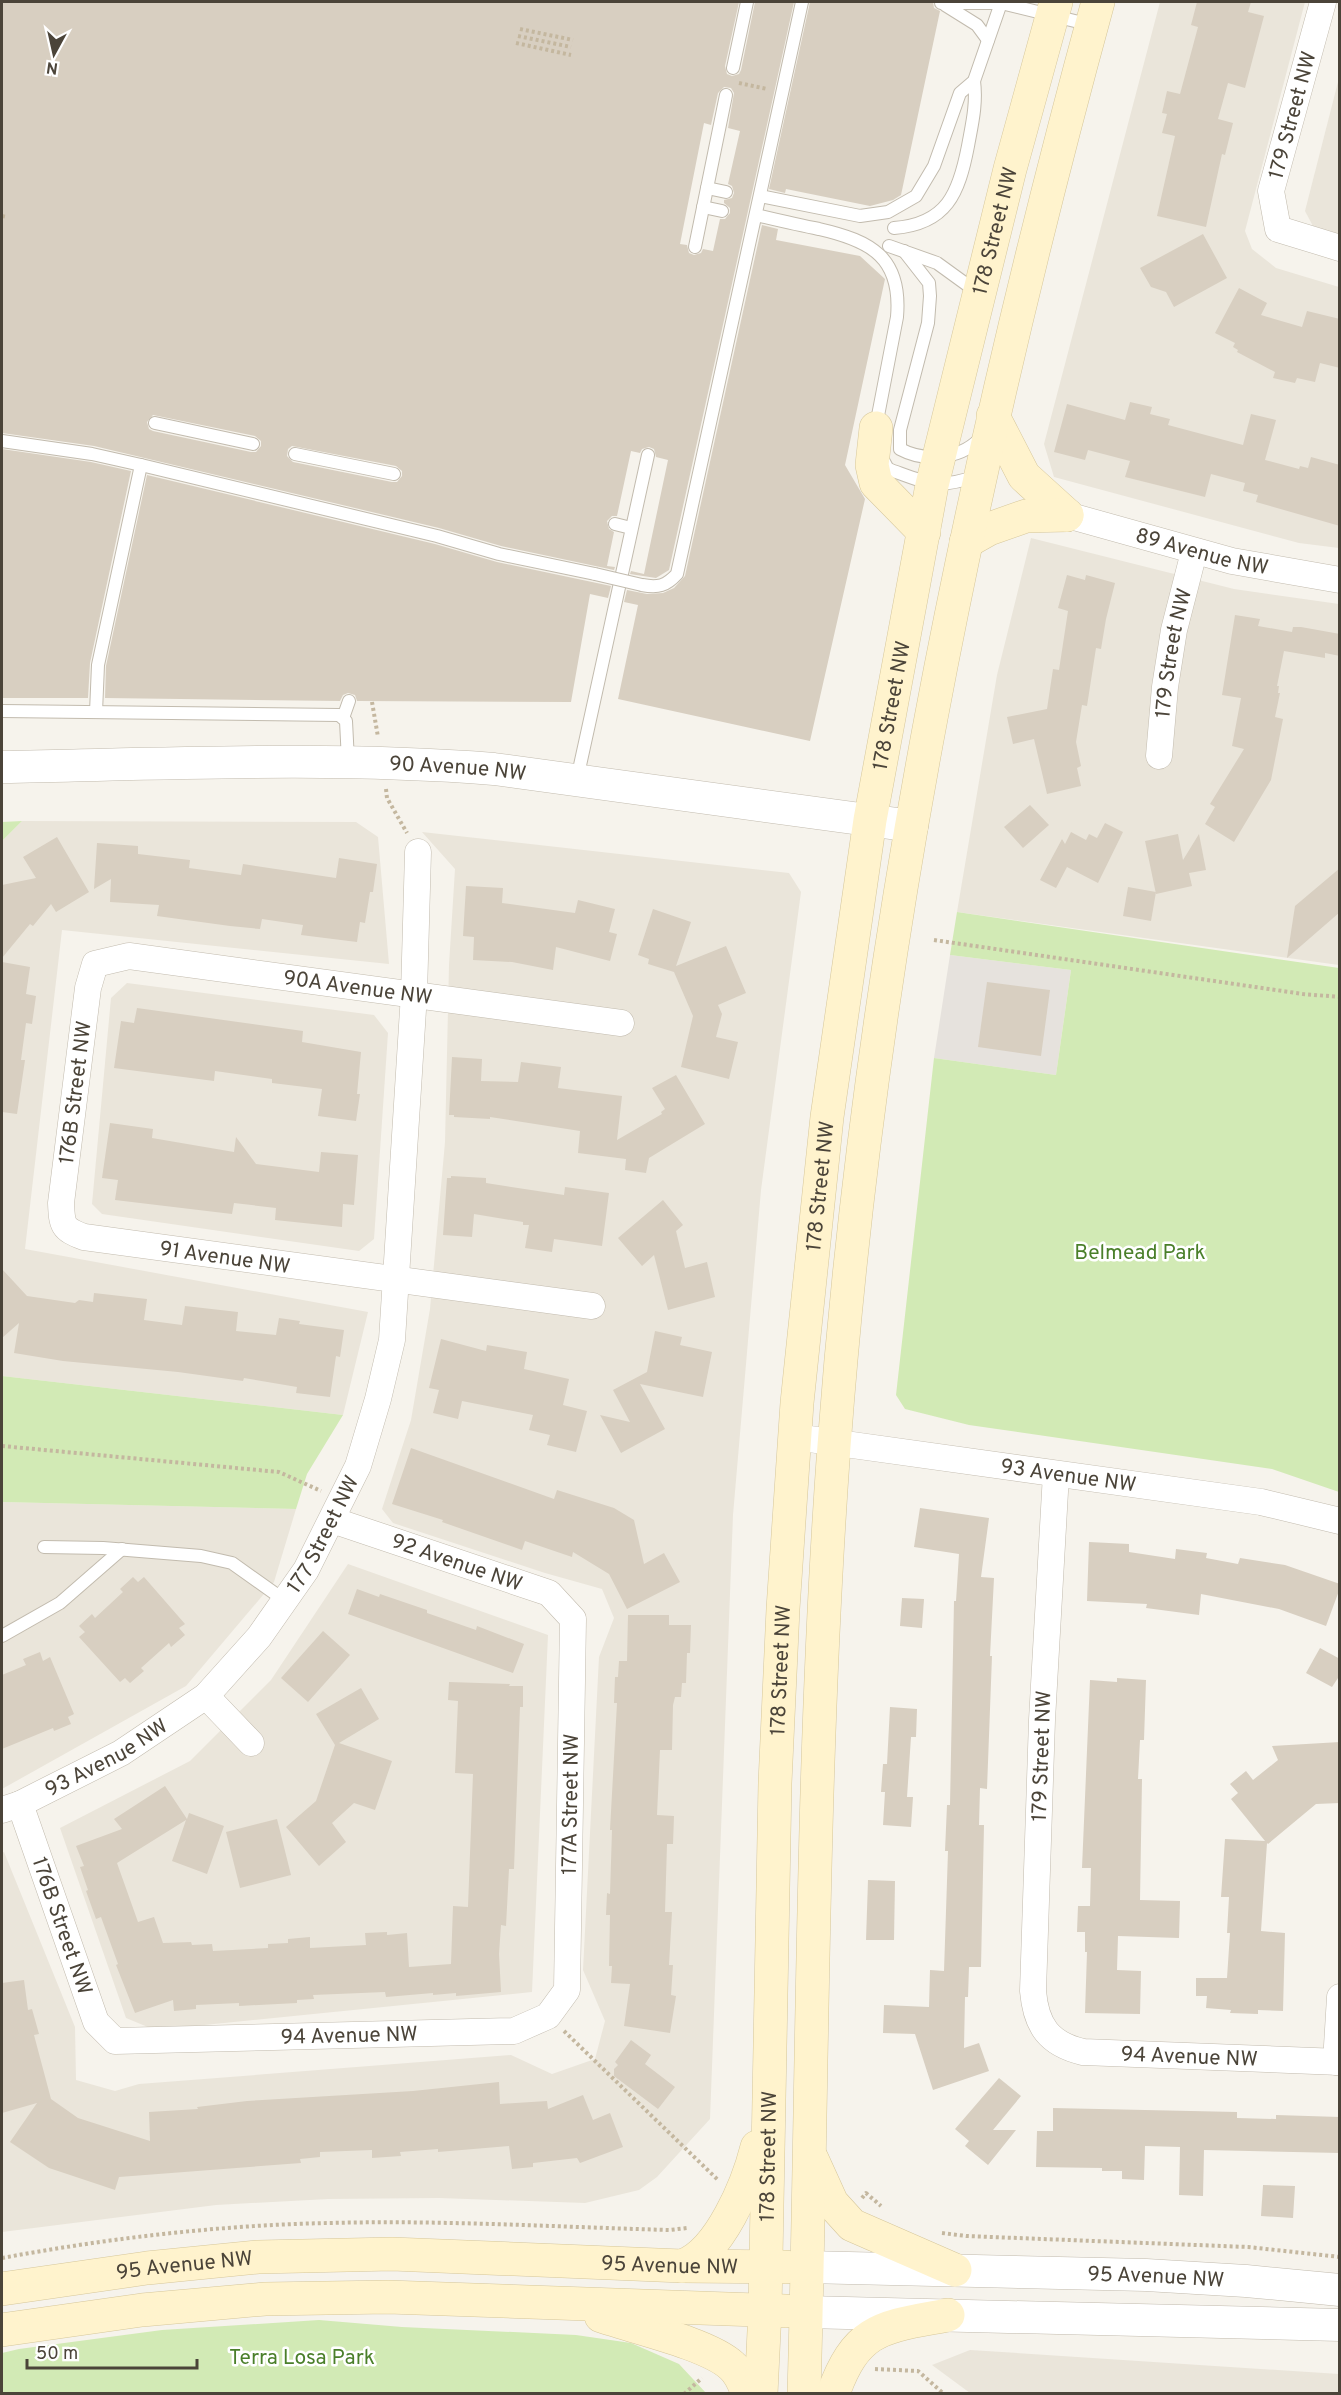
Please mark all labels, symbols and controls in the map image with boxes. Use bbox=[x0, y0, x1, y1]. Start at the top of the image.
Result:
north arrow bbox=[24, 24, 84, 84]
street label: 179 Street NW bbox=[1263, 49, 1323, 182]
text: N bbox=[45, 56, 59, 78]
street label: 178 Street NW bbox=[967, 164, 1025, 298]
street label: 89 Avenue NW bbox=[1132, 523, 1271, 582]
street label: 179 Street NW bbox=[1150, 586, 1199, 719]
street label: 178 Street NW bbox=[867, 639, 918, 773]
street label: 90 Avenue NW bbox=[389, 751, 528, 788]
street label: 90A Avenue NW bbox=[281, 965, 434, 1012]
street label: 176B Street NW bbox=[54, 1019, 99, 1166]
street label: 178 Street NW bbox=[801, 1120, 842, 1253]
street label: 91 Avenue NW bbox=[158, 1236, 292, 1281]
park label: Belmead Park bbox=[1074, 1240, 1206, 1267]
street label: 93 Avenue NW bbox=[999, 1454, 1138, 1499]
street label: 177 Street NW bbox=[282, 1471, 366, 1599]
street label: 92 Avenue NW bbox=[387, 1528, 526, 1598]
street label: 178 Street NW bbox=[765, 1604, 798, 1736]
street label: 179 Street NW bbox=[1027, 1690, 1058, 1822]
street label: 93 Avenue NW bbox=[41, 1713, 174, 1804]
street label: 177A Street NW bbox=[557, 1733, 586, 1875]
street label: 176B Street NW bbox=[25, 1854, 98, 1999]
street label: 94 Avenue NW bbox=[280, 2021, 418, 2052]
street label: 94 Avenue NW bbox=[1120, 2041, 1258, 2074]
street label: 178 Street NW bbox=[755, 2090, 784, 2222]
street label: 95 Avenue NW bbox=[114, 2246, 254, 2287]
street label: 95 Avenue NW bbox=[601, 2251, 738, 2282]
street label: 95 Avenue NW bbox=[1087, 2262, 1225, 2295]
scale bar bbox=[27, 2332, 196, 2370]
text: 50 m bbox=[36, 2343, 78, 2366]
park label: Terra Losa Park bbox=[229, 2345, 375, 2372]

